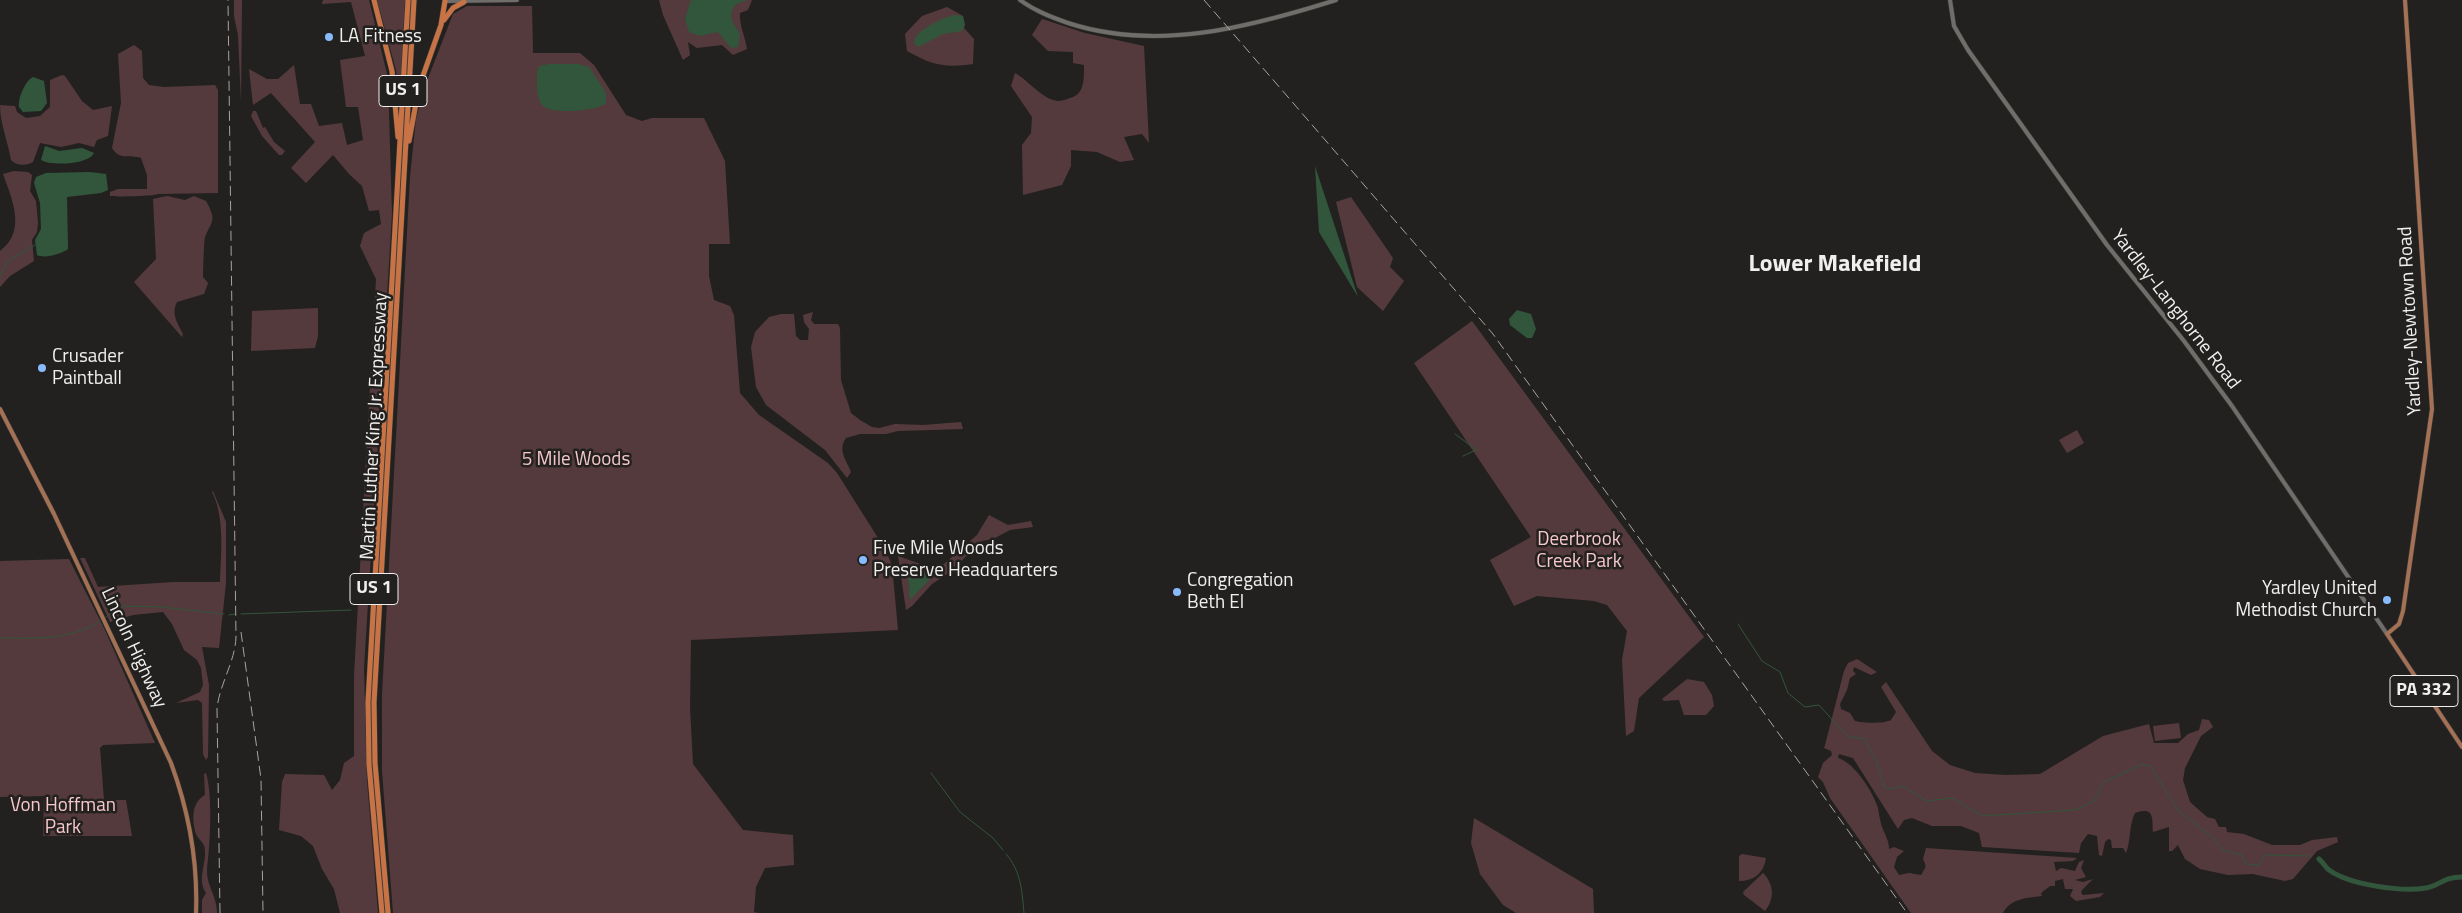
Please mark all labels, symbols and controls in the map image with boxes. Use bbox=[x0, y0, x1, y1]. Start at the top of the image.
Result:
place label: LA Fitness bbox=[339, 26, 422, 48]
marker: LA Fitness bbox=[323, 31, 335, 43]
road number: US 1 bbox=[379, 76, 427, 106]
street label: Yardley-Langhorne Road bbox=[2106, 226, 2244, 394]
street label: Yardley-Newtown Road bbox=[2395, 226, 2427, 416]
district label: Lower Makefield bbox=[1749, 251, 1921, 279]
street label: Martin Luther King Jr. Expressway bbox=[357, 292, 393, 560]
place label: Crusader Paintball bbox=[52, 346, 123, 390]
marker: Crusader Paintball bbox=[36, 362, 48, 374]
park label: 5 Mile Woods bbox=[522, 449, 630, 471]
park label: Deerbrook Creek Park bbox=[1536, 529, 1622, 573]
place label: Five Mile Woods Preserve Headquarters bbox=[873, 538, 1058, 582]
marker: Five Mile Woods Preserve Headquarters bbox=[857, 554, 869, 566]
place label: Congregation Beth El bbox=[1187, 570, 1293, 614]
road number: US 1 bbox=[350, 574, 398, 604]
place label: Yardley United Methodist Church bbox=[2235, 578, 2377, 622]
street label: Lincoln Highway bbox=[95, 584, 171, 712]
marker: Congregation Beth El bbox=[1171, 586, 1183, 598]
marker: Yardley United Methodist Church bbox=[2381, 594, 2393, 606]
road number: PA 332 bbox=[2390, 676, 2458, 706]
park label: Von Hoffman Park bbox=[10, 795, 116, 839]

